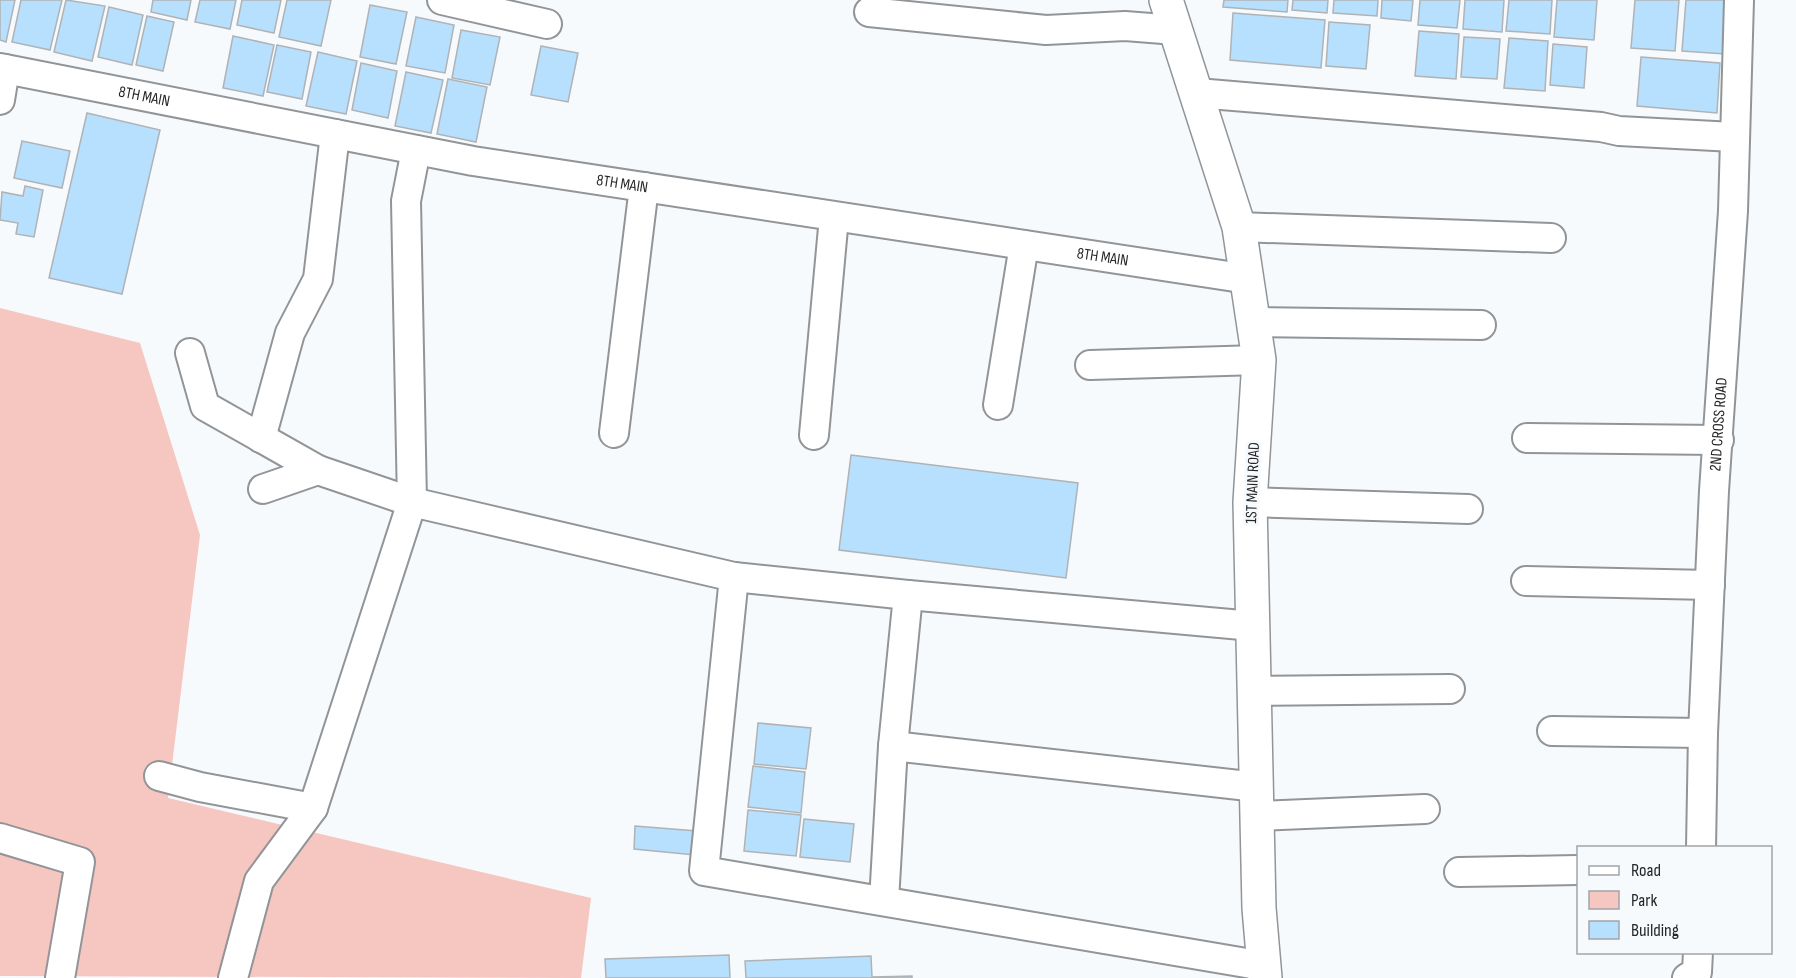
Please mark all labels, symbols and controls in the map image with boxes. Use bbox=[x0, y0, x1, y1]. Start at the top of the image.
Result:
street label: 8TH MAIN bbox=[117, 82, 172, 111]
street label: 8TH MAIN bbox=[595, 170, 649, 197]
street label: 8TH MAIN bbox=[1076, 244, 1130, 270]
street label: 2ND CROSS ROAD bbox=[1706, 377, 1731, 472]
street label: 1ST MAIN ROAD bbox=[1242, 442, 1264, 524]
legend bbox=[1577, 846, 1772, 954]
text: Road bbox=[1631, 860, 1661, 881]
text: Park bbox=[1631, 890, 1657, 911]
text: Building bbox=[1631, 920, 1679, 941]

